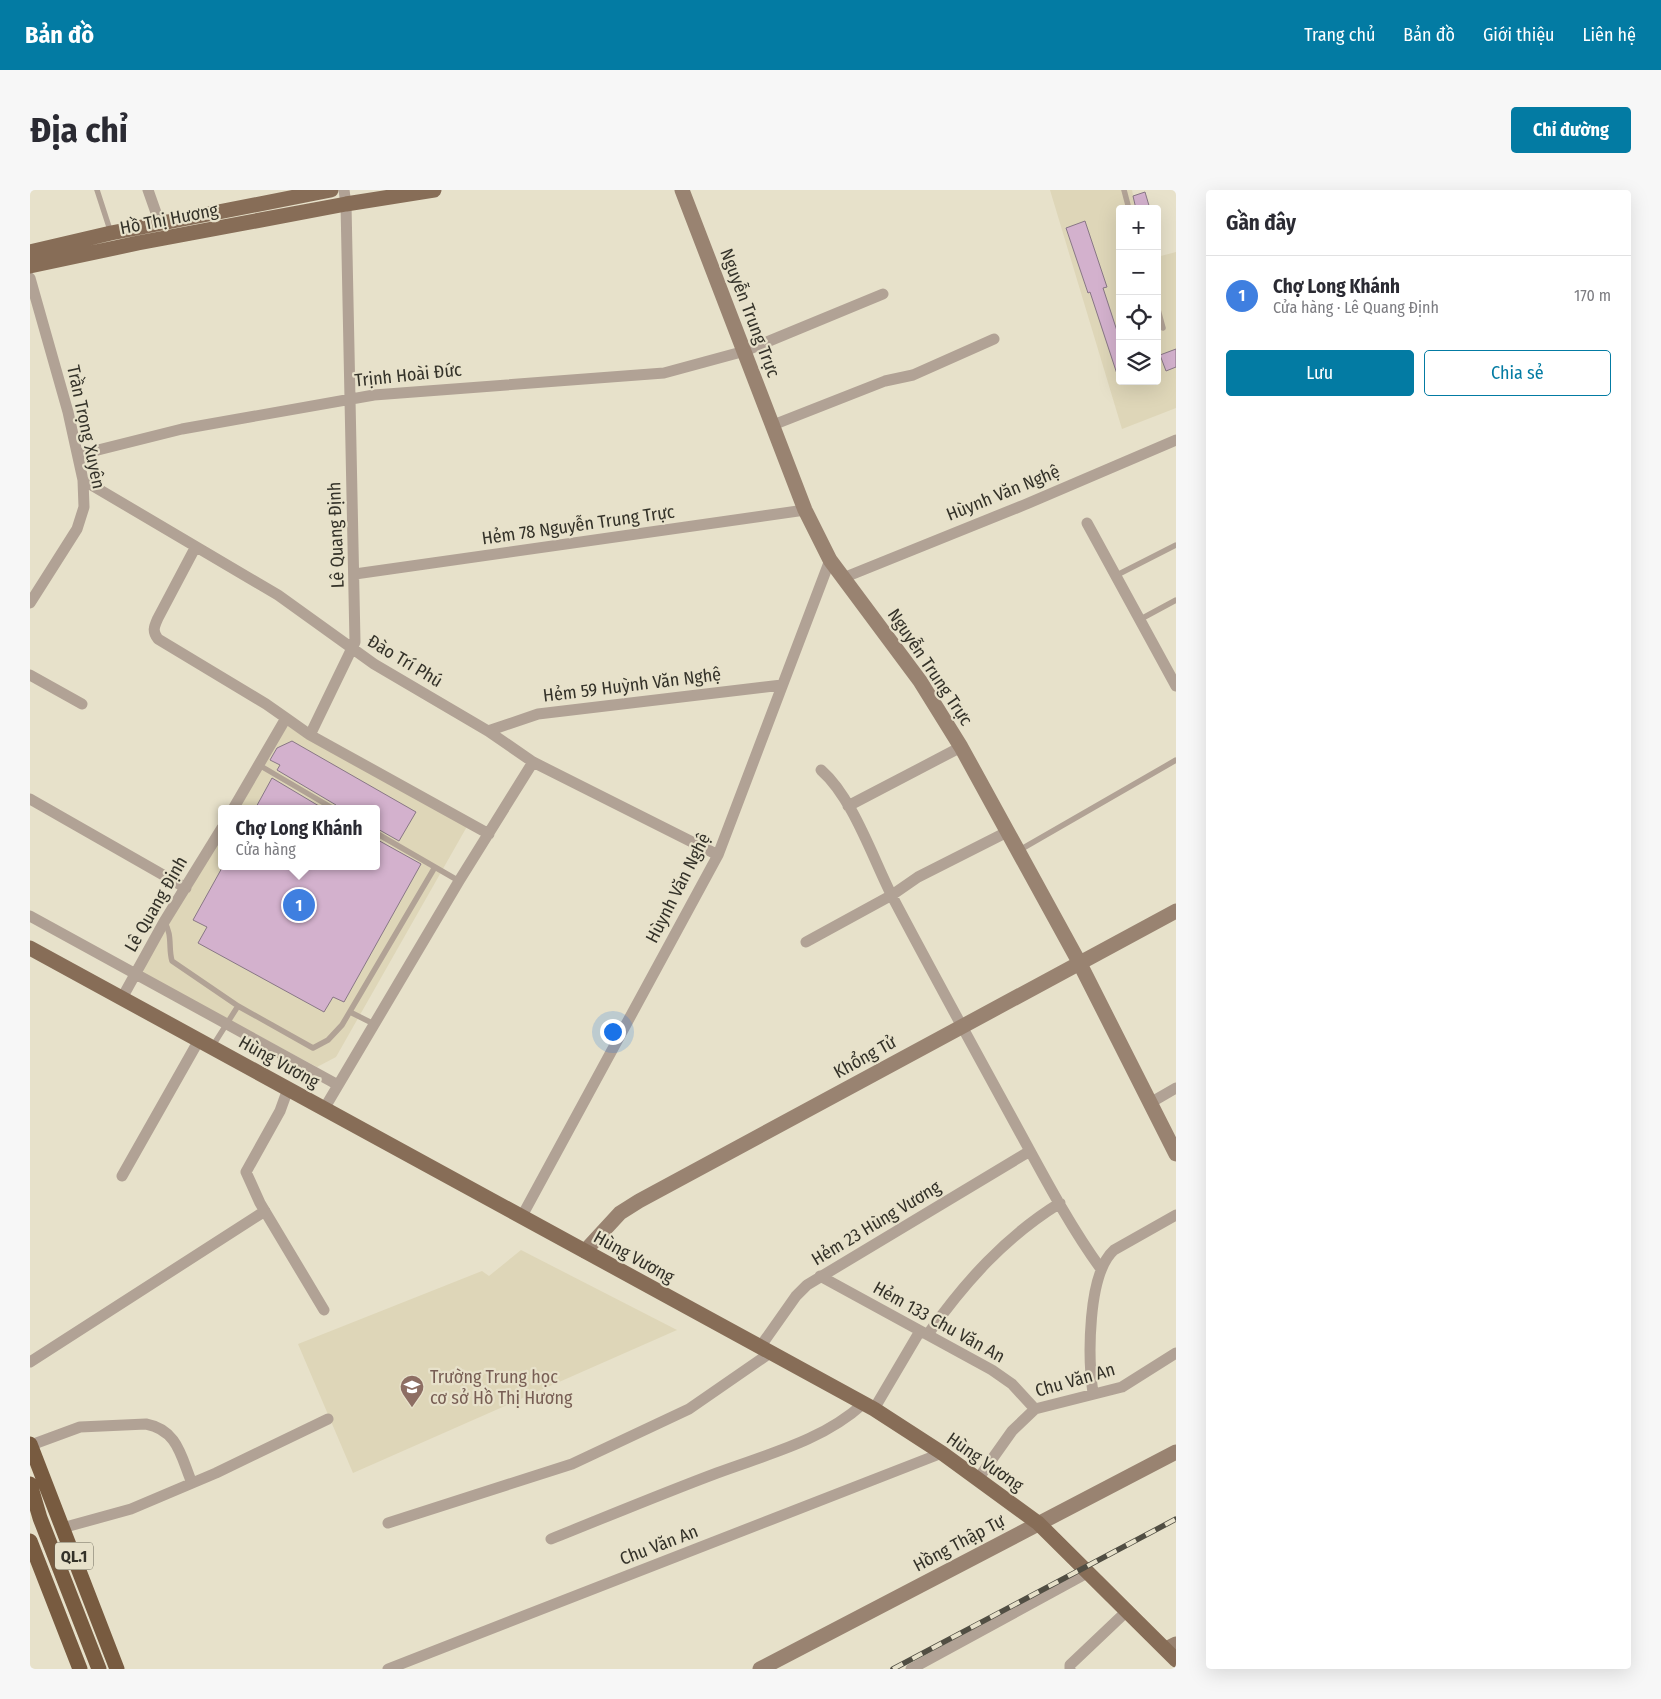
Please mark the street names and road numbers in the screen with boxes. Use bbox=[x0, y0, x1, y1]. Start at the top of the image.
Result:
street label: Hồ Thị Hương bbox=[118, 199, 220, 239]
street label: Nguyễn Trung Trực bbox=[715, 245, 785, 381]
street label: Trịnh Hoài Đức bbox=[353, 358, 463, 392]
street label: Trần Trọng Xuyên bbox=[62, 363, 110, 491]
street label: Hùynh Văn Nghệ bbox=[943, 460, 1063, 526]
street label: Lê Quang Định bbox=[323, 481, 349, 589]
street label: Hẻm 78 Nguyễn Trung Trực bbox=[480, 501, 676, 549]
street label: Nguyễn Trung Trực bbox=[883, 604, 977, 730]
street label: Đào Trí Phú bbox=[363, 630, 447, 692]
street label: Hẻm 59 Huỳnh Văn Nghệ bbox=[542, 663, 722, 707]
street label: Hùynh Văn Nghệ bbox=[641, 829, 715, 947]
street label: Lê Quang Định bbox=[120, 852, 192, 956]
street label: Khổng Tử bbox=[829, 1030, 900, 1083]
street label: Hùng Vương bbox=[235, 1031, 324, 1093]
street label: Hẻm 23 Hùng Vương bbox=[807, 1176, 945, 1270]
street label: Hùng Vương bbox=[590, 1226, 679, 1288]
street label: Hẻm 133 Chu Văn An bbox=[869, 1277, 1009, 1367]
street label: Chu Văn An bbox=[1033, 1358, 1117, 1402]
street label: Hùng Vương bbox=[942, 1428, 1028, 1497]
street label: Hồng Thập Tự bbox=[909, 1510, 1009, 1576]
street label: Chu Văn An bbox=[617, 1520, 701, 1570]
road number: QL.1 bbox=[55, 1542, 93, 1570]

